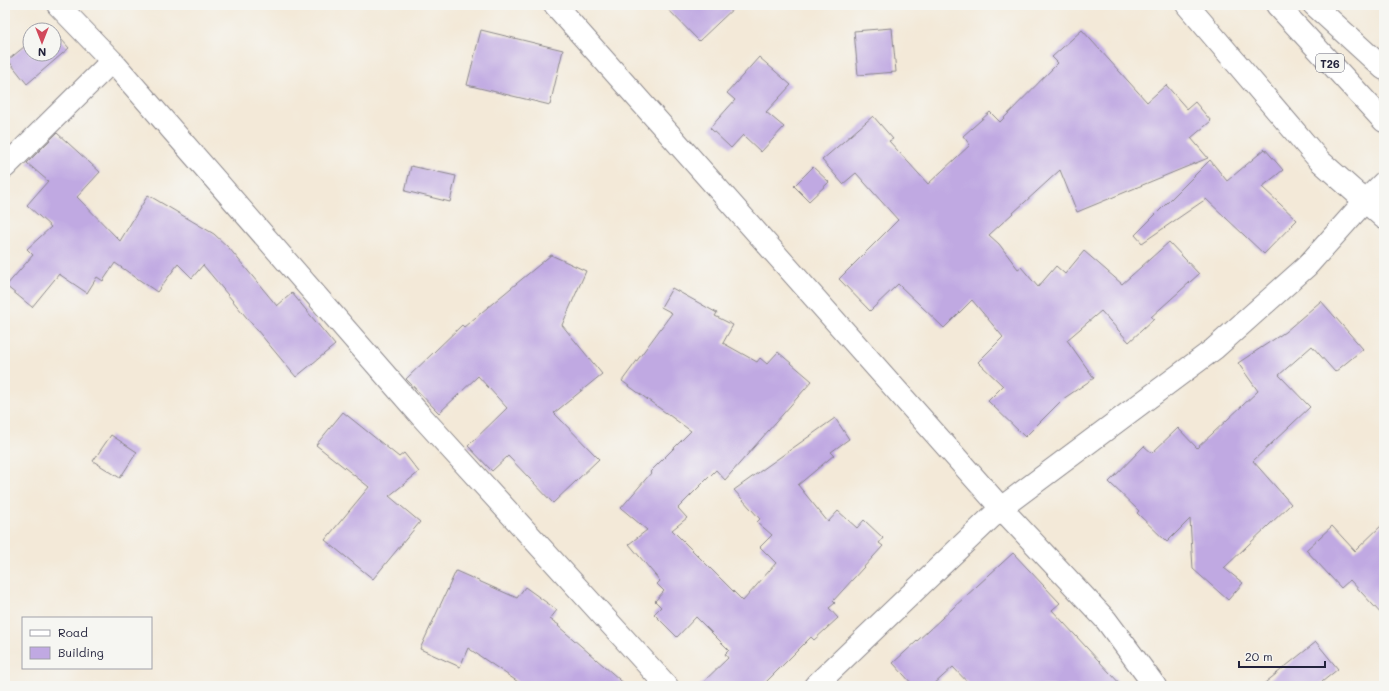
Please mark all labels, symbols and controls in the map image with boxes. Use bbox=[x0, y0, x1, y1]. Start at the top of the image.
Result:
north arrow bbox=[22, 22, 62, 62]
text: N bbox=[38, 45, 46, 60]
road number: T26 bbox=[1316, 54, 1344, 72]
legend bbox=[22, 617, 152, 669]
text: Road bbox=[58, 624, 88, 640]
scale bar bbox=[1239, 643, 1325, 669]
text: Building bbox=[58, 644, 104, 660]
text: 20 m bbox=[1245, 648, 1273, 664]

